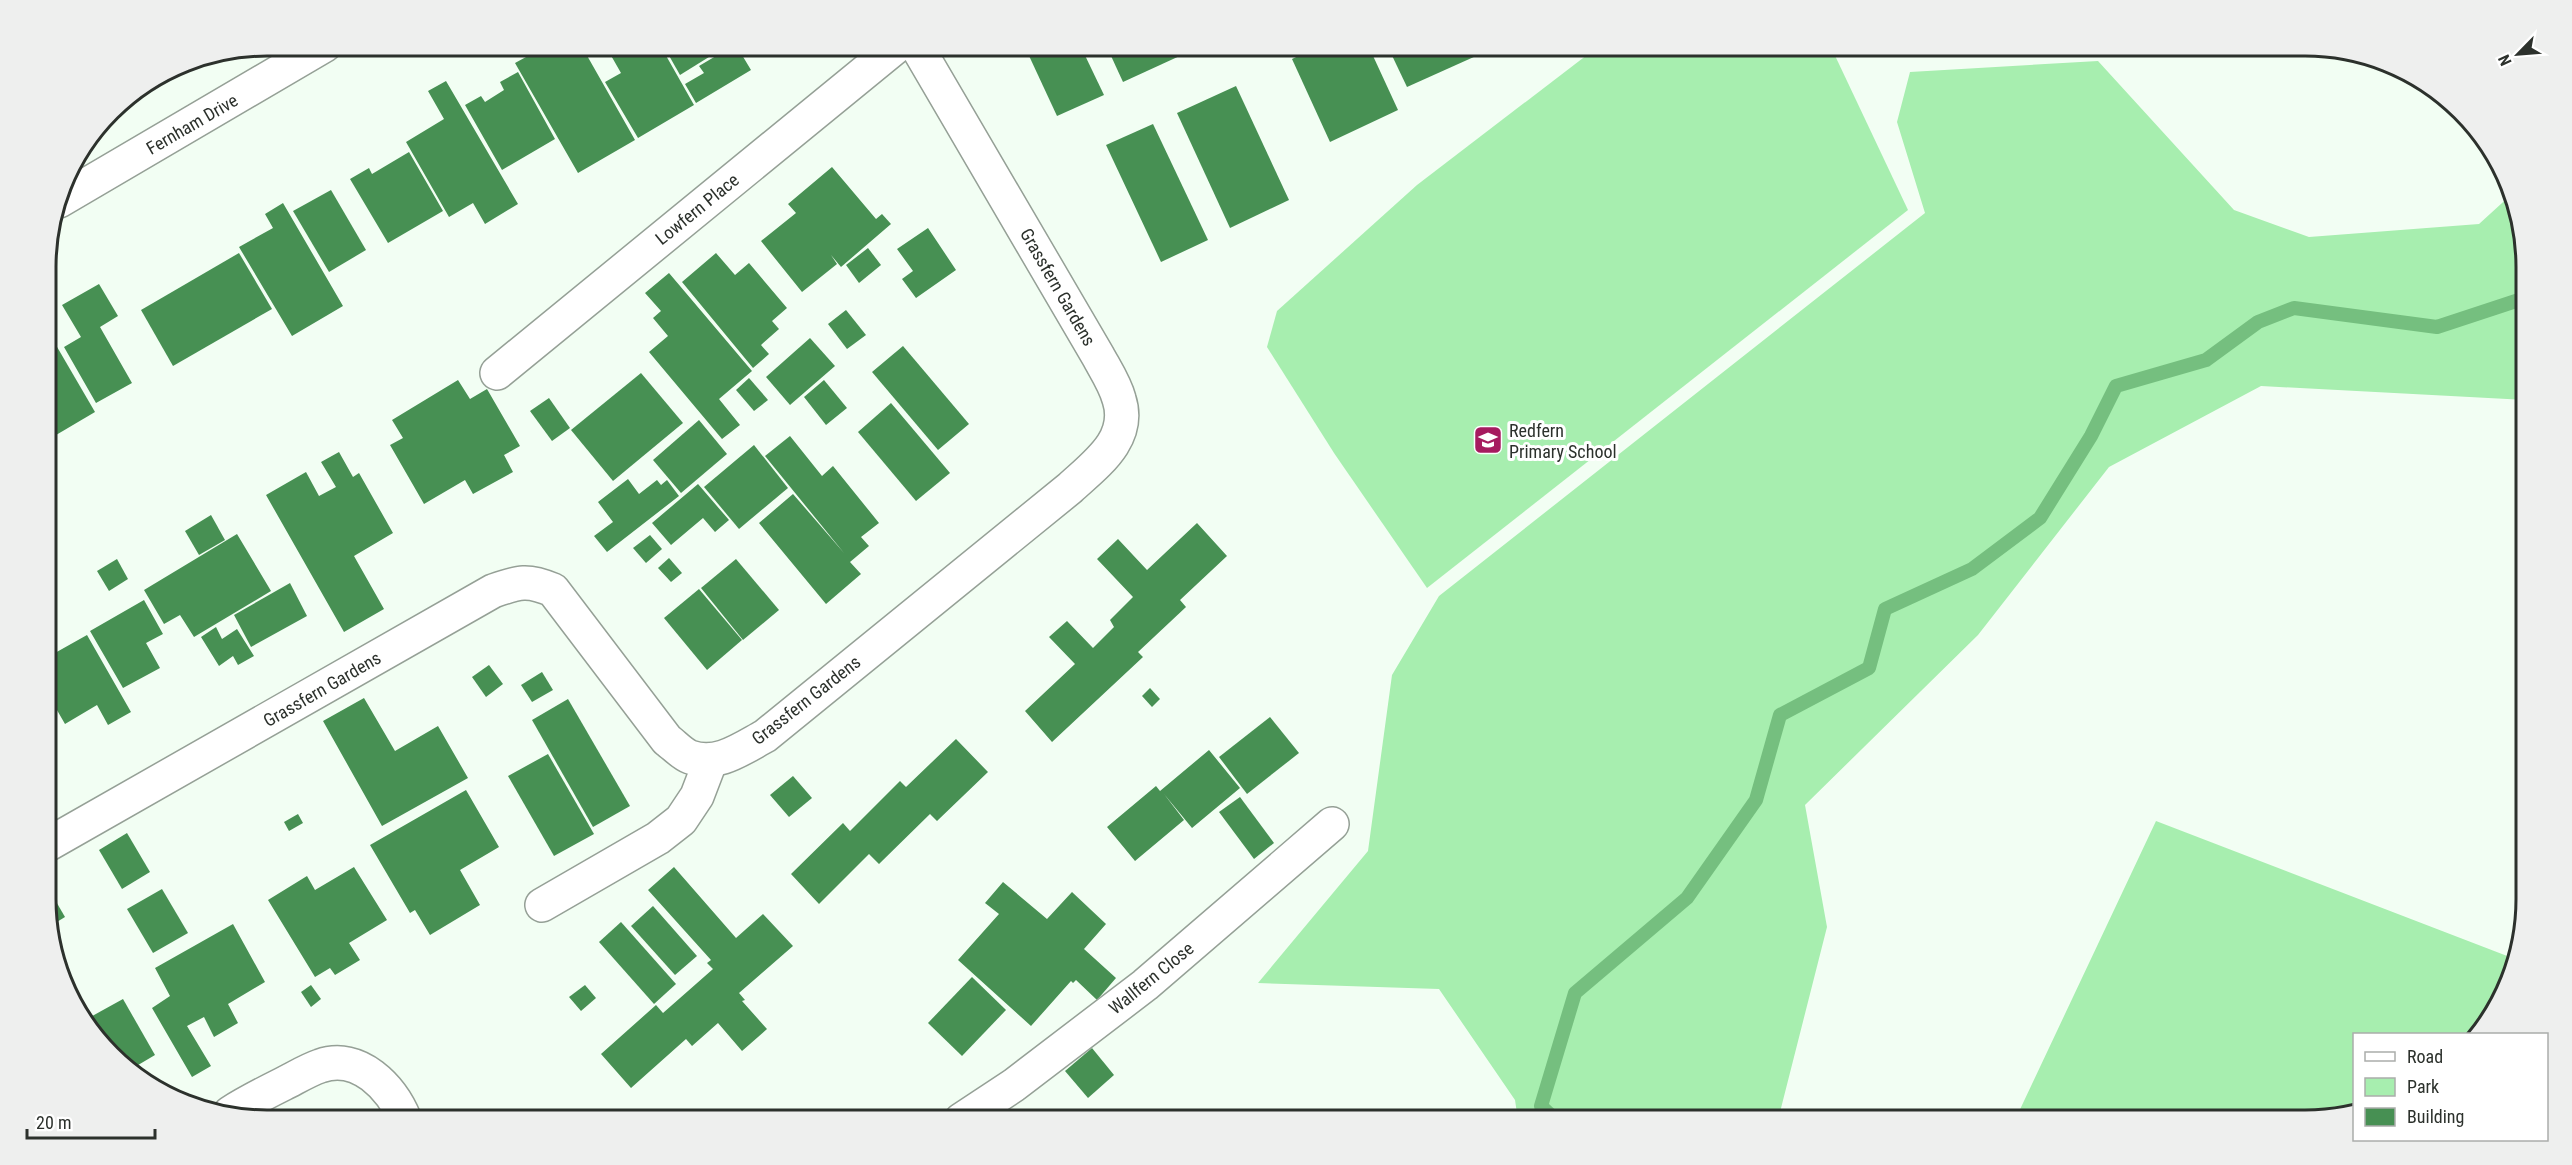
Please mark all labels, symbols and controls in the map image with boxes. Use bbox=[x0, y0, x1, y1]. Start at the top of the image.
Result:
north arrow bbox=[2488, 24, 2548, 84]
text: N bbox=[2494, 52, 2516, 69]
street label: Fernham Drive bbox=[143, 89, 241, 159]
street label: Lowfern Place bbox=[651, 169, 743, 249]
street label: Grassfern Gardens bbox=[1016, 225, 1100, 349]
place label: Redfern Primary School bbox=[1509, 420, 1617, 462]
school or university icon: Redfern Primary School bbox=[1472, 424, 1504, 456]
street label: Grassfern Gardens bbox=[260, 647, 384, 731]
street label: Grassfern Gardens bbox=[748, 651, 864, 749]
street label: Wallfern Close bbox=[1105, 938, 1197, 1018]
legend bbox=[2353, 1033, 2548, 1141]
text: Road bbox=[2407, 1046, 2443, 1067]
text: Park bbox=[2407, 1076, 2439, 1097]
scale bar bbox=[27, 1102, 154, 1140]
text: Building bbox=[2407, 1106, 2464, 1127]
text: 20 m bbox=[36, 1112, 71, 1133]

